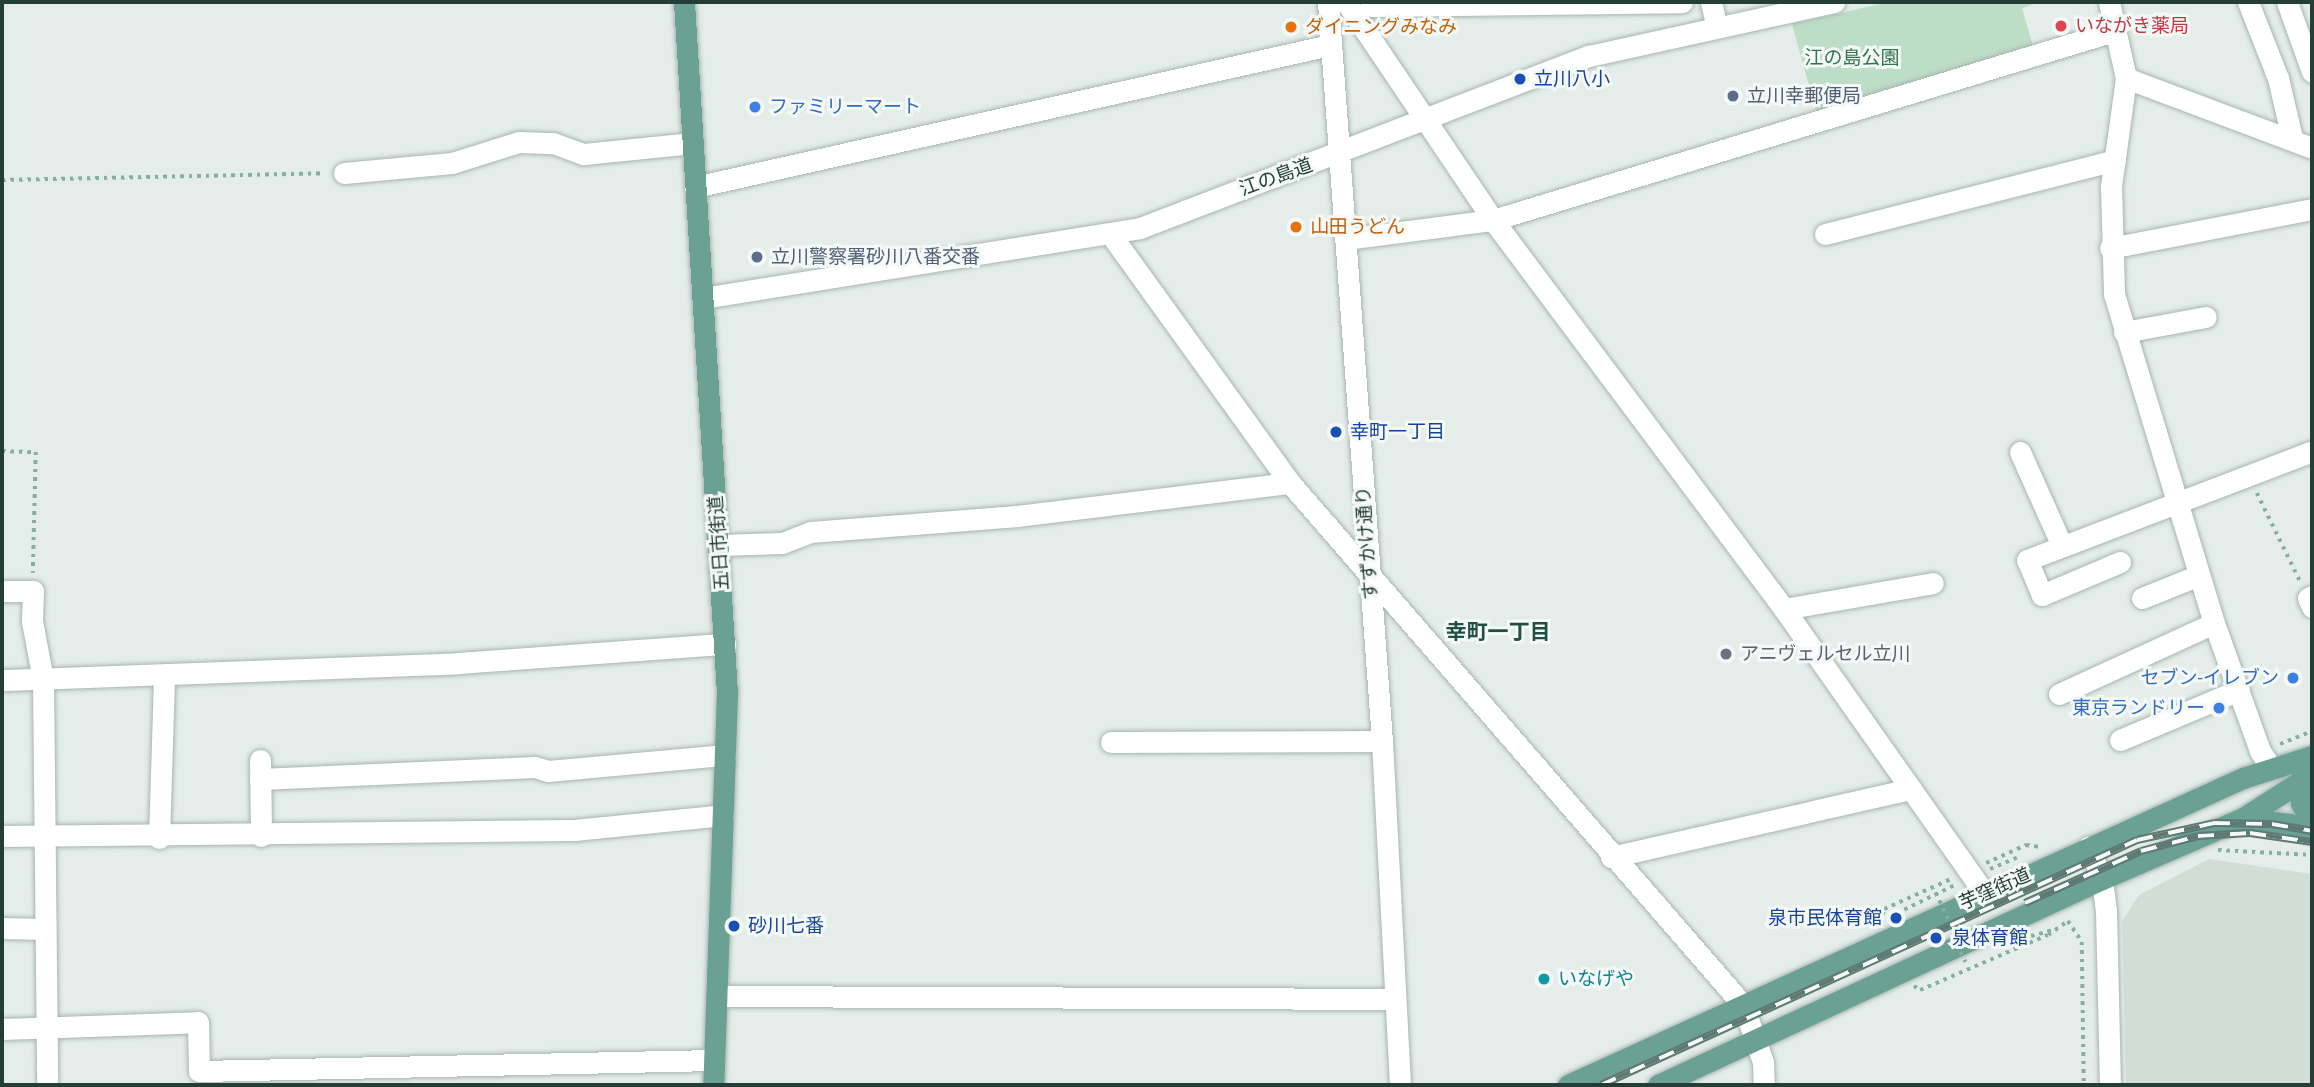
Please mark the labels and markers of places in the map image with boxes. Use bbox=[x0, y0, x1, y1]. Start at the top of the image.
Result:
place label: いながき薬局 bbox=[2075, 15, 2189, 37]
place label: ダイニングみなみ bbox=[1305, 16, 1457, 38]
marker: いながき薬局 bbox=[2053, 18, 2069, 34]
marker: ダイニングみなみ bbox=[1283, 19, 1299, 35]
place label: 立川八小 bbox=[1534, 68, 1610, 90]
marker: 立川八小 bbox=[1512, 71, 1528, 87]
place label: 立川幸郵便局 bbox=[1747, 85, 1861, 107]
marker: 立川幸郵便局 bbox=[1725, 88, 1741, 104]
place label: ファミリーマート bbox=[769, 96, 921, 118]
marker: ファミリーマート bbox=[747, 99, 763, 115]
place label: 山田うどん bbox=[1310, 216, 1405, 238]
marker: 山田うどん bbox=[1288, 219, 1304, 235]
place label: 立川警察署砂川八番交番 bbox=[771, 246, 980, 268]
marker: 立川警察署砂川八番交番 bbox=[749, 249, 765, 265]
place label: 幸町一丁目 bbox=[1350, 421, 1445, 443]
marker: 幸町一丁目 bbox=[1328, 424, 1344, 440]
place label: アニヴェルセル立川 bbox=[1740, 643, 1911, 665]
marker: アニヴェルセル立川 bbox=[1718, 646, 1734, 662]
place label: セブン-イレブン bbox=[2141, 667, 2279, 689]
marker: セブン-イレブン bbox=[2285, 670, 2301, 686]
place label: 東京ランドリー bbox=[2072, 697, 2205, 719]
marker: 東京ランドリー bbox=[2211, 700, 2227, 716]
place label: 泉市民体育館 bbox=[1768, 907, 1882, 929]
marker: 泉市民体育館 bbox=[1888, 910, 1904, 926]
place label: 砂川七番 bbox=[748, 915, 824, 937]
marker: 砂川七番 bbox=[726, 918, 742, 934]
place label: 泉体育館 bbox=[1952, 927, 2028, 949]
marker: 泉体育館 bbox=[1926, 928, 1946, 948]
place label: いなげや bbox=[1558, 968, 1634, 990]
marker: いなげや bbox=[1536, 971, 1552, 987]

